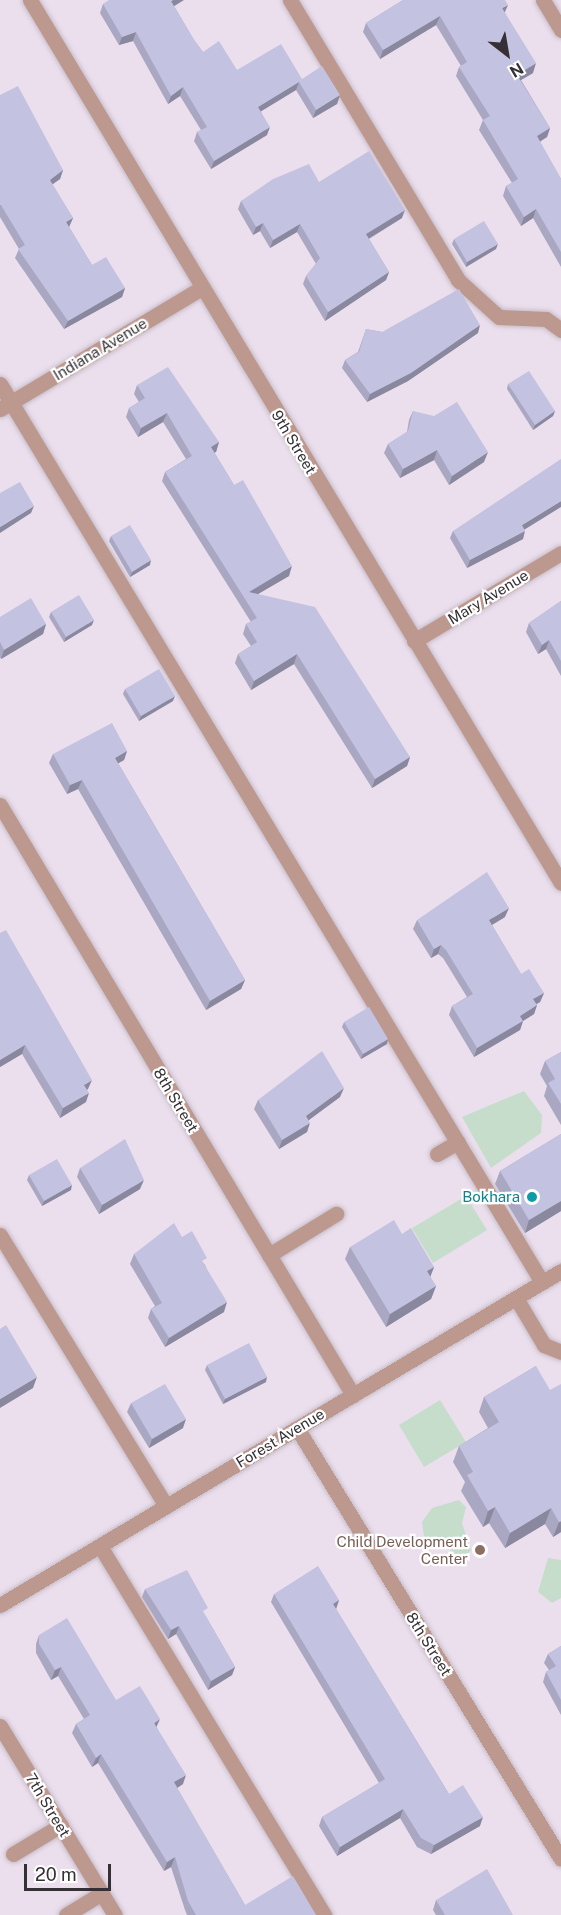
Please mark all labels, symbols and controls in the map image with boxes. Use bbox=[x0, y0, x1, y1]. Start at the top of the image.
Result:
north arrow bbox=[477, 24, 537, 84]
text: N bbox=[506, 58, 527, 81]
street label: Indiana Avenue bbox=[50, 314, 150, 384]
street label: 9th Street bbox=[268, 407, 320, 477]
street label: Mary Avenue bbox=[444, 566, 532, 628]
street label: 8th Street bbox=[150, 1065, 202, 1135]
place label: Bokhara bbox=[462, 1188, 520, 1206]
marker: Bokhara bbox=[525, 1190, 539, 1204]
street label: Forest Avenue bbox=[233, 1405, 327, 1471]
place label: Child Development Center bbox=[337, 1532, 468, 1567]
marker: Child Development Center bbox=[473, 1543, 487, 1557]
street label: 8th Street bbox=[402, 1609, 456, 1679]
street label: 7th Street bbox=[22, 1770, 74, 1840]
scale bar bbox=[27, 1852, 114, 1890]
text: 20 m bbox=[35, 1864, 77, 1885]

